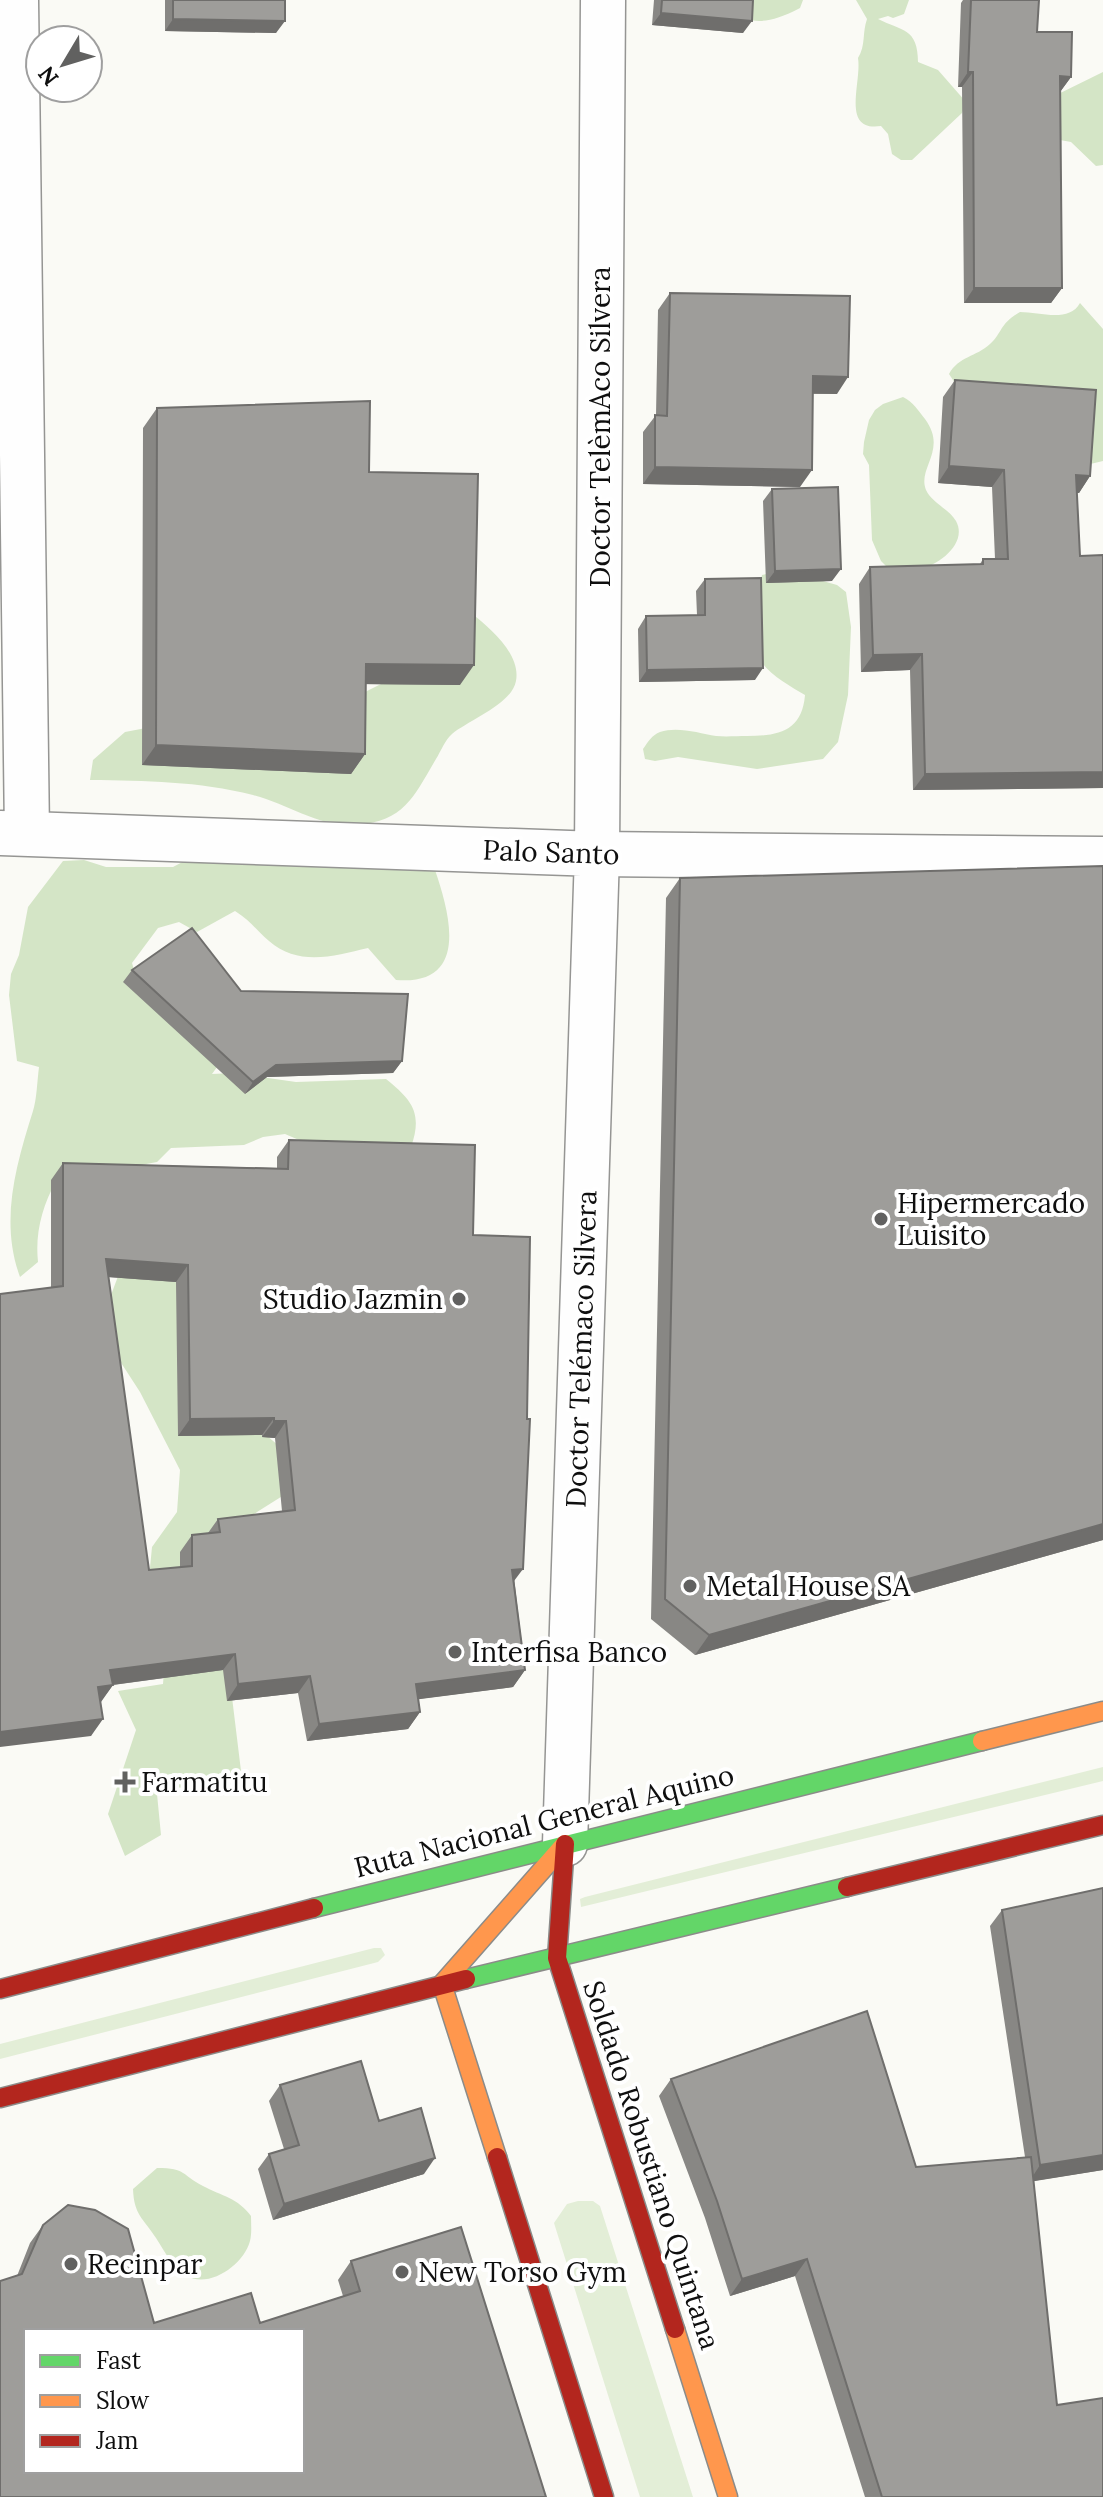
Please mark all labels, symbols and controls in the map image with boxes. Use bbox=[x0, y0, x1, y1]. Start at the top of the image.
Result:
north arrow bbox=[24, 24, 104, 104]
text: N bbox=[32, 61, 65, 92]
street label: Doctor TelèmAco Silvera bbox=[582, 267, 618, 587]
street label: Palo Santo bbox=[482, 832, 620, 872]
place label: Hipermercado Luisito bbox=[897, 1185, 1085, 1253]
street label: Doctor Telémaco Silvera bbox=[557, 1190, 605, 1508]
marker: Hipermercado Luisito bbox=[872, 1210, 890, 1228]
place label: Studio Jazmin bbox=[263, 1281, 443, 1317]
marker: Studio Jazmin bbox=[450, 1290, 468, 1308]
place label: Metal House SA bbox=[706, 1568, 910, 1604]
marker: Metal House SA bbox=[681, 1577, 699, 1595]
place label: Interfisa Banco bbox=[471, 1634, 667, 1670]
marker: Interfisa Banco bbox=[446, 1643, 464, 1661]
street label: Ruta Nacional General Aquino bbox=[351, 1756, 737, 1886]
place label: Farmatitu bbox=[141, 1764, 268, 1800]
marker: Farmatitu bbox=[116, 1773, 134, 1791]
street label: Soldado Robustiano Quintana bbox=[575, 1976, 729, 2354]
place label: Recinpar bbox=[87, 2246, 202, 2282]
place label: New Torso Gym bbox=[418, 2254, 627, 2290]
marker: Recinpar bbox=[62, 2255, 80, 2273]
marker: New Torso Gym bbox=[393, 2263, 411, 2281]
legend bbox=[24, 2329, 304, 2473]
text: Fast bbox=[96, 2345, 142, 2376]
text: Slow bbox=[96, 2385, 150, 2416]
text: Jam bbox=[95, 2425, 138, 2456]

